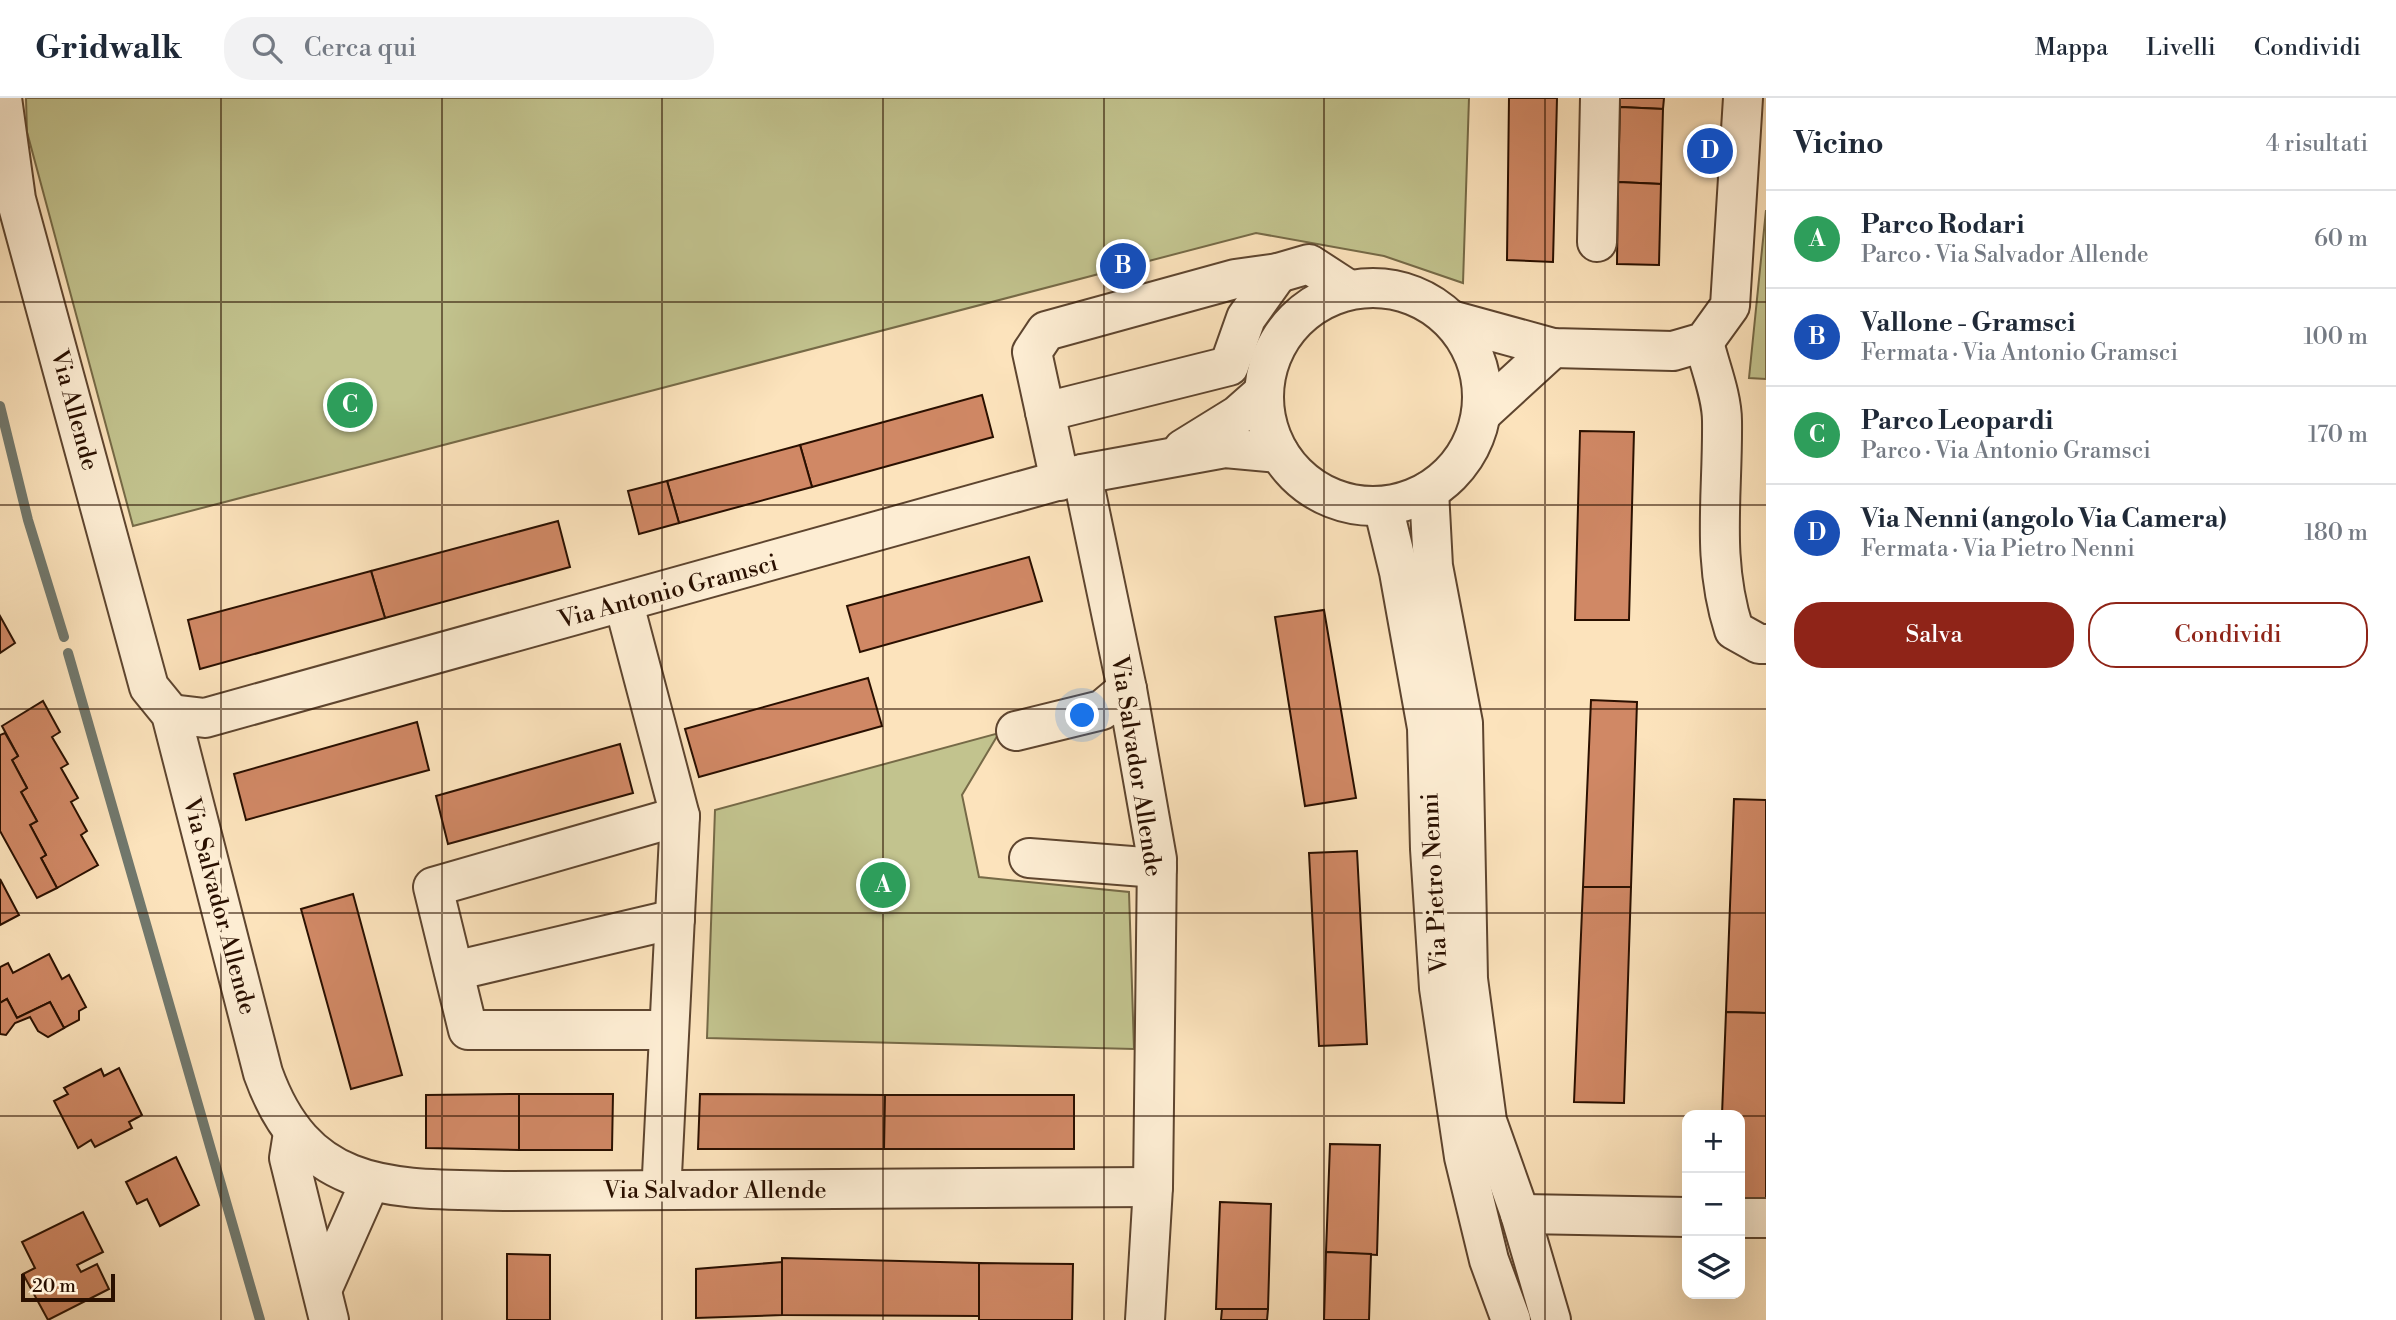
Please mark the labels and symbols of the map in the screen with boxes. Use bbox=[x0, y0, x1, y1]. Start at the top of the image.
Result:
pin: D bbox=[1687, 125, 1733, 177]
pin: B bbox=[1100, 240, 1146, 292]
street label: Via Allende bbox=[43, 346, 105, 474]
pin: C bbox=[327, 379, 373, 431]
street label: Via Antonio Gramsci bbox=[554, 548, 781, 636]
street label: Via Salvador Allende bbox=[1104, 653, 1168, 879]
your location bbox=[1065, 698, 1099, 732]
street label: Via Pietro Nenni bbox=[1415, 792, 1455, 975]
street label: Via Salvador Allende bbox=[175, 794, 262, 1018]
pin: A bbox=[860, 859, 906, 911]
street label: Via Salvador Allende bbox=[602, 1176, 827, 1206]
scale bar bbox=[21, 1271, 116, 1303]

